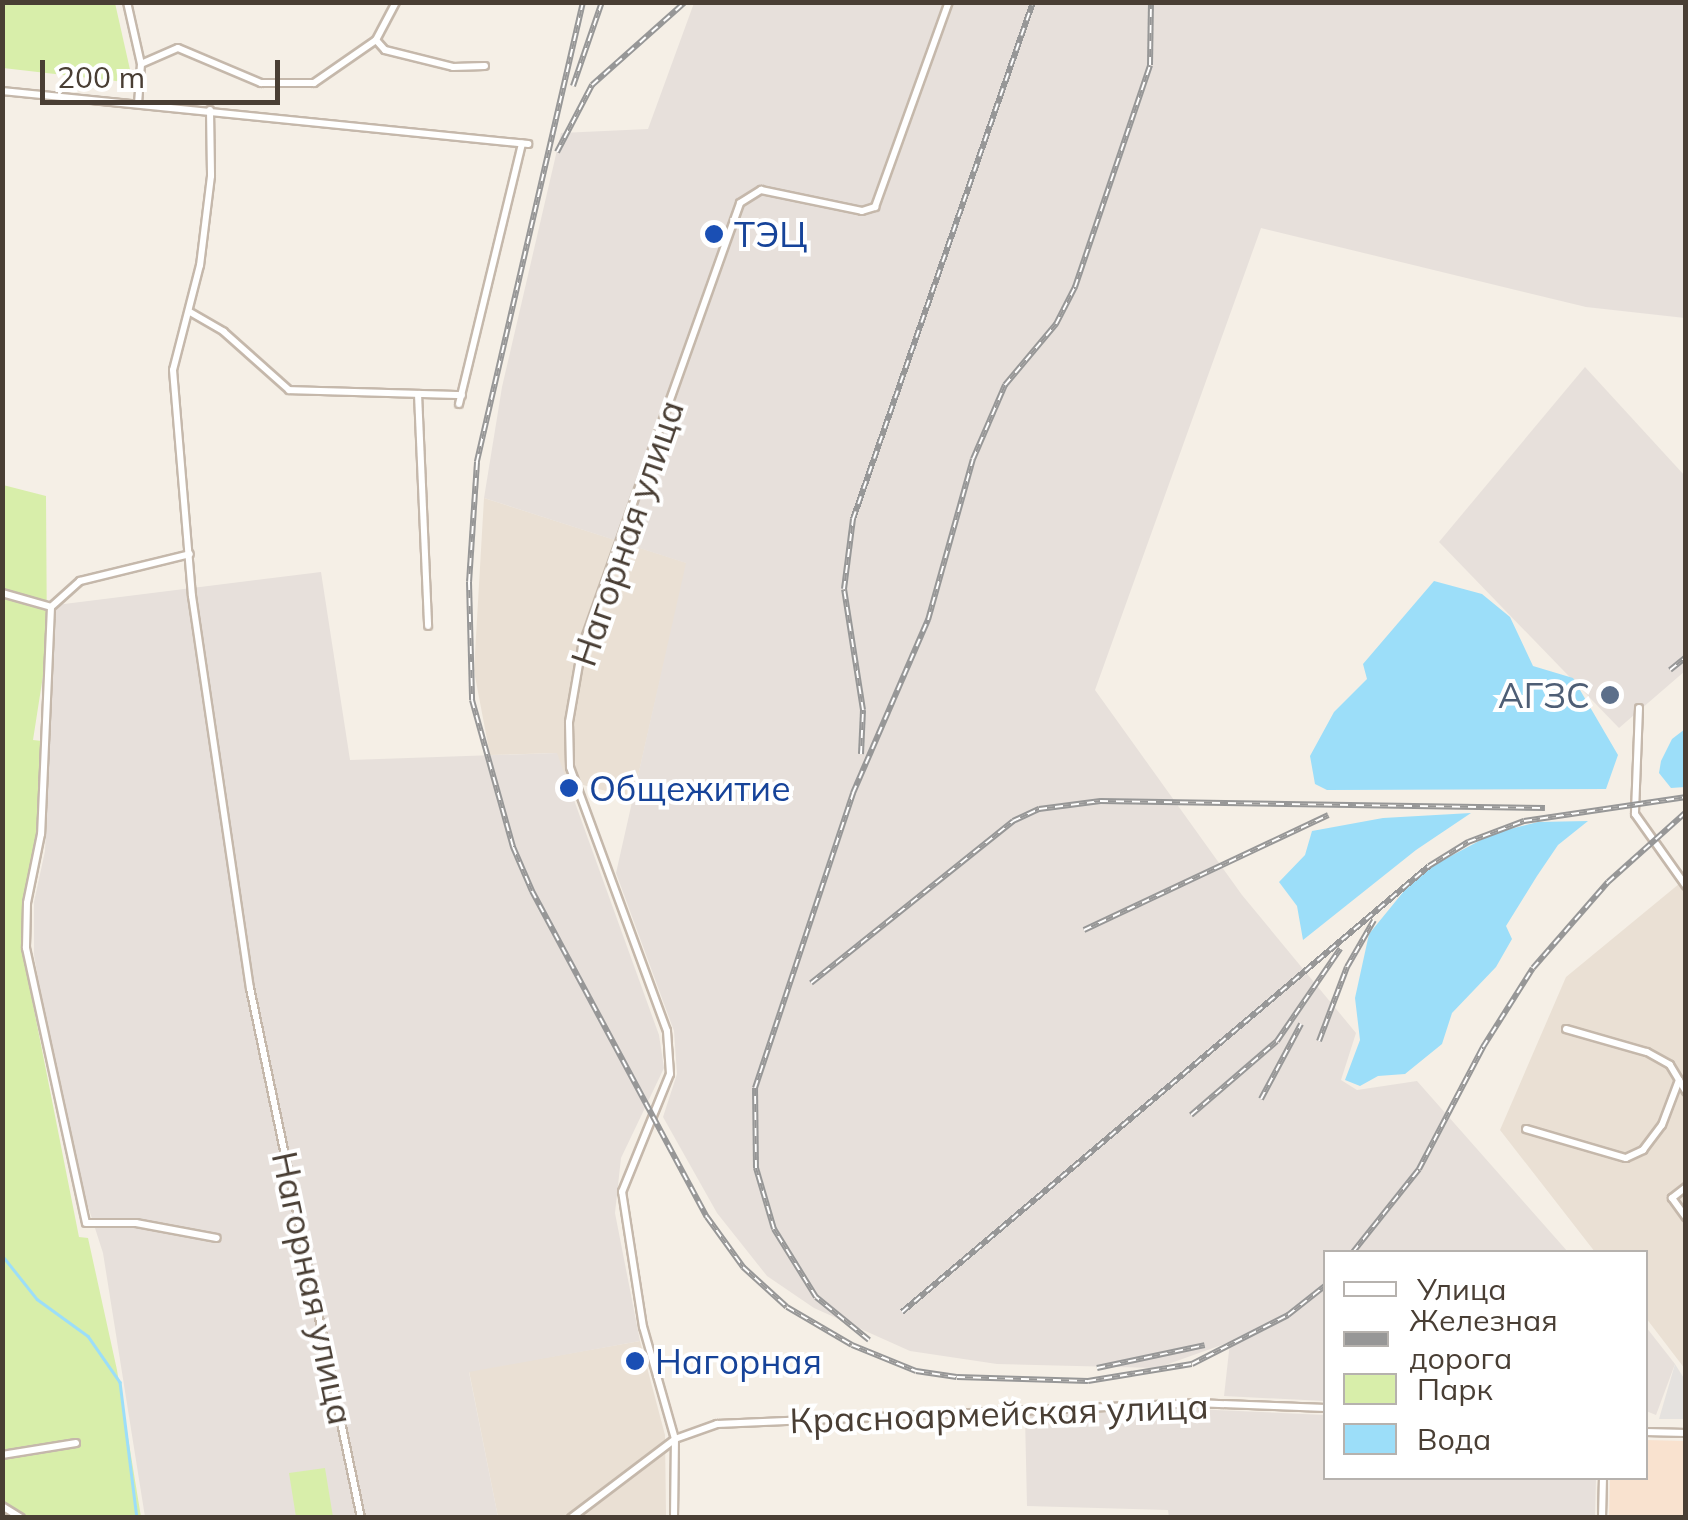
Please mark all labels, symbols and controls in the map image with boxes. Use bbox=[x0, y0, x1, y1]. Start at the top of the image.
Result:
scale bar bbox=[45, 40, 285, 102]
text: 200 m bbox=[57, 58, 145, 96]
place label: ТЭЦ bbox=[734, 213, 807, 255]
marker: ТЭЦ bbox=[703, 223, 725, 245]
street label: Нагорная улица bbox=[562, 395, 692, 671]
place label: АГЗС bbox=[1498, 674, 1590, 716]
marker: АГЗС bbox=[1599, 684, 1621, 706]
place label: Общежитие bbox=[589, 767, 791, 809]
marker: Общежитие bbox=[558, 777, 580, 799]
street label: Нагорная улица bbox=[264, 1148, 362, 1428]
legend bbox=[1323, 1250, 1648, 1480]
text: Улица bbox=[1417, 1270, 1507, 1308]
text: Железная дорога bbox=[1409, 1301, 1558, 1377]
place label: Нагорная bbox=[655, 1340, 822, 1382]
marker: Нагорная bbox=[624, 1350, 646, 1372]
text: Парк bbox=[1417, 1370, 1493, 1408]
street label: Красноармейская улица bbox=[789, 1385, 1209, 1441]
text: Вода bbox=[1417, 1420, 1491, 1458]

